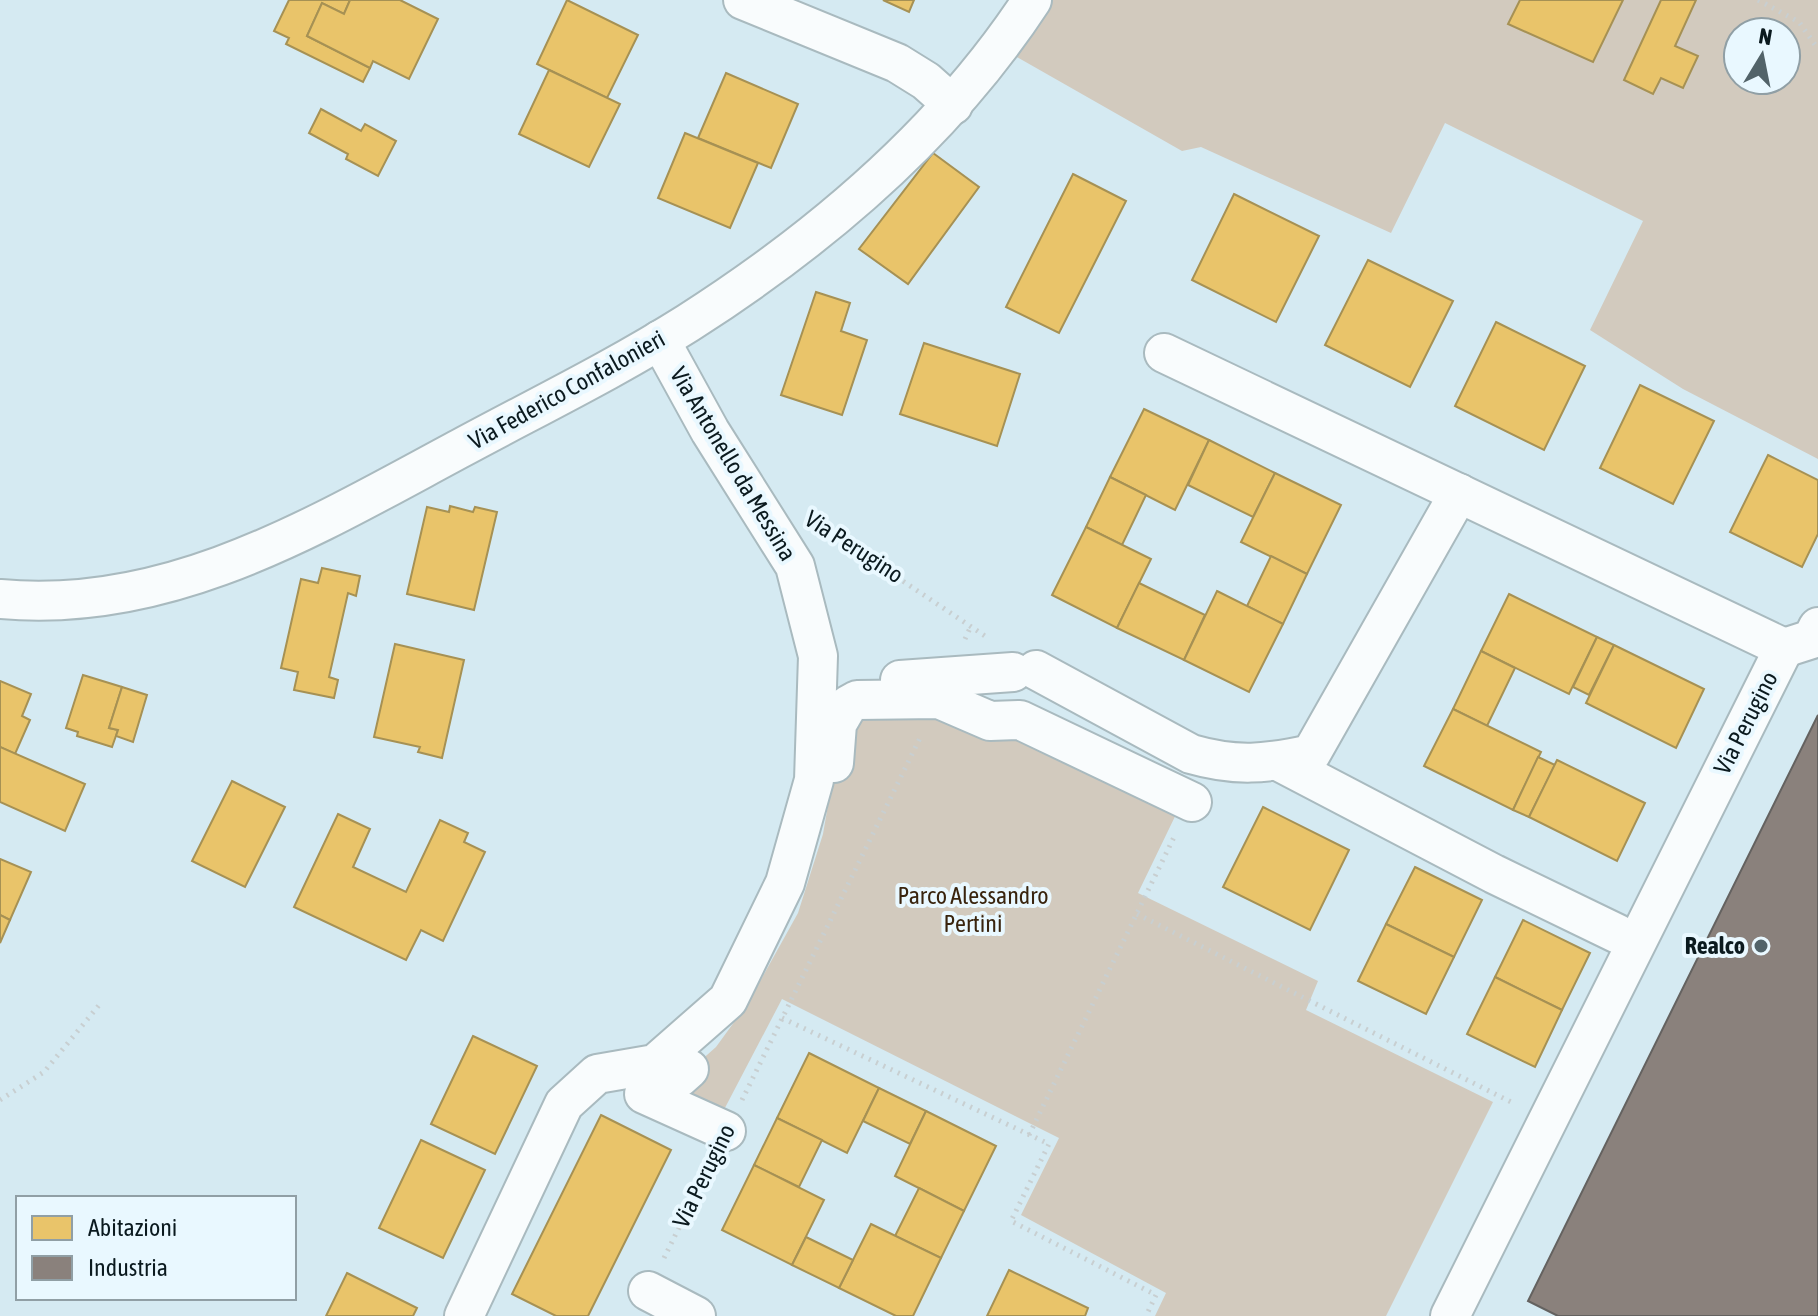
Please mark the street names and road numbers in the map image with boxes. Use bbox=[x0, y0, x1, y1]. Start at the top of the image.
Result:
street label: Via Federico Confalonieri bbox=[464, 325, 669, 455]
street label: Via Antonello da Messina bbox=[665, 362, 802, 565]
street label: Via Perugino bbox=[800, 505, 908, 588]
street label: Via Perugino bbox=[1708, 667, 1783, 779]
street label: Via Perugino bbox=[667, 1120, 740, 1232]

